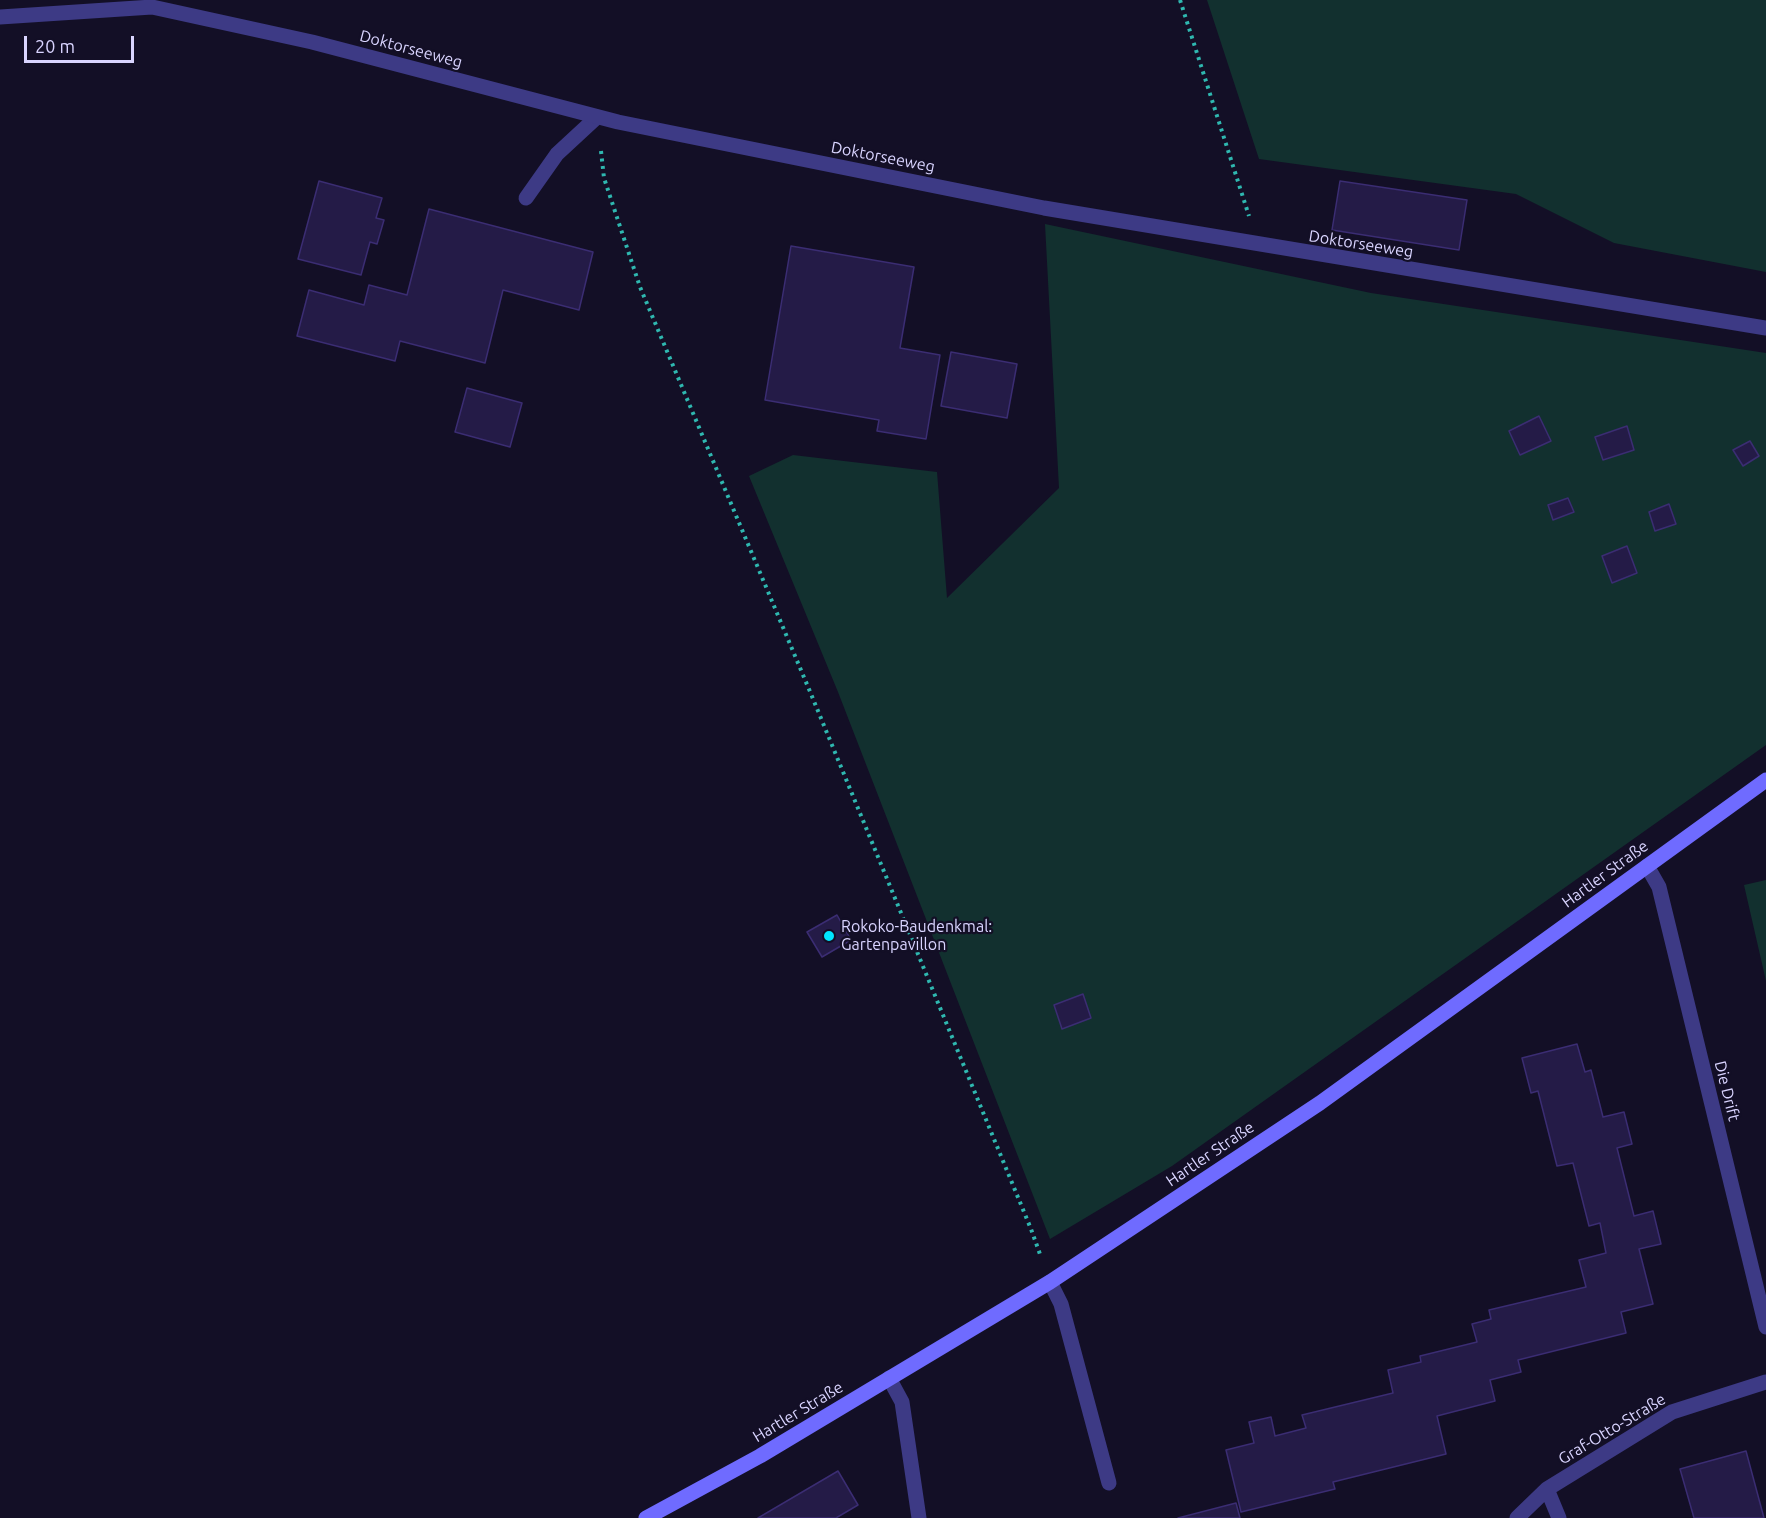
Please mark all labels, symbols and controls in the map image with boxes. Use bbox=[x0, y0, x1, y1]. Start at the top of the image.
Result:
scale bar bbox=[27, 24, 136, 62]
street label: Doktorseeweg bbox=[358, 26, 464, 72]
text: 20 m bbox=[35, 36, 75, 56]
street label: Doktorseeweg bbox=[829, 138, 937, 176]
street label: Doktorseeweg bbox=[1307, 226, 1415, 262]
street label: Hartler Straße bbox=[1558, 836, 1652, 912]
place label: Rokoko-Baudenkmal: Gartenpavillon bbox=[841, 917, 992, 955]
marker: Rokoko-Baudenkmal: Gartenpavillon bbox=[822, 929, 836, 943]
street label: Die Drift bbox=[1710, 1059, 1744, 1123]
street label: Hartler Straße bbox=[1162, 1118, 1258, 1190]
street label: Hartler Straße bbox=[749, 1378, 847, 1446]
street label: Graf-Otto-Straße bbox=[1555, 1389, 1669, 1469]

